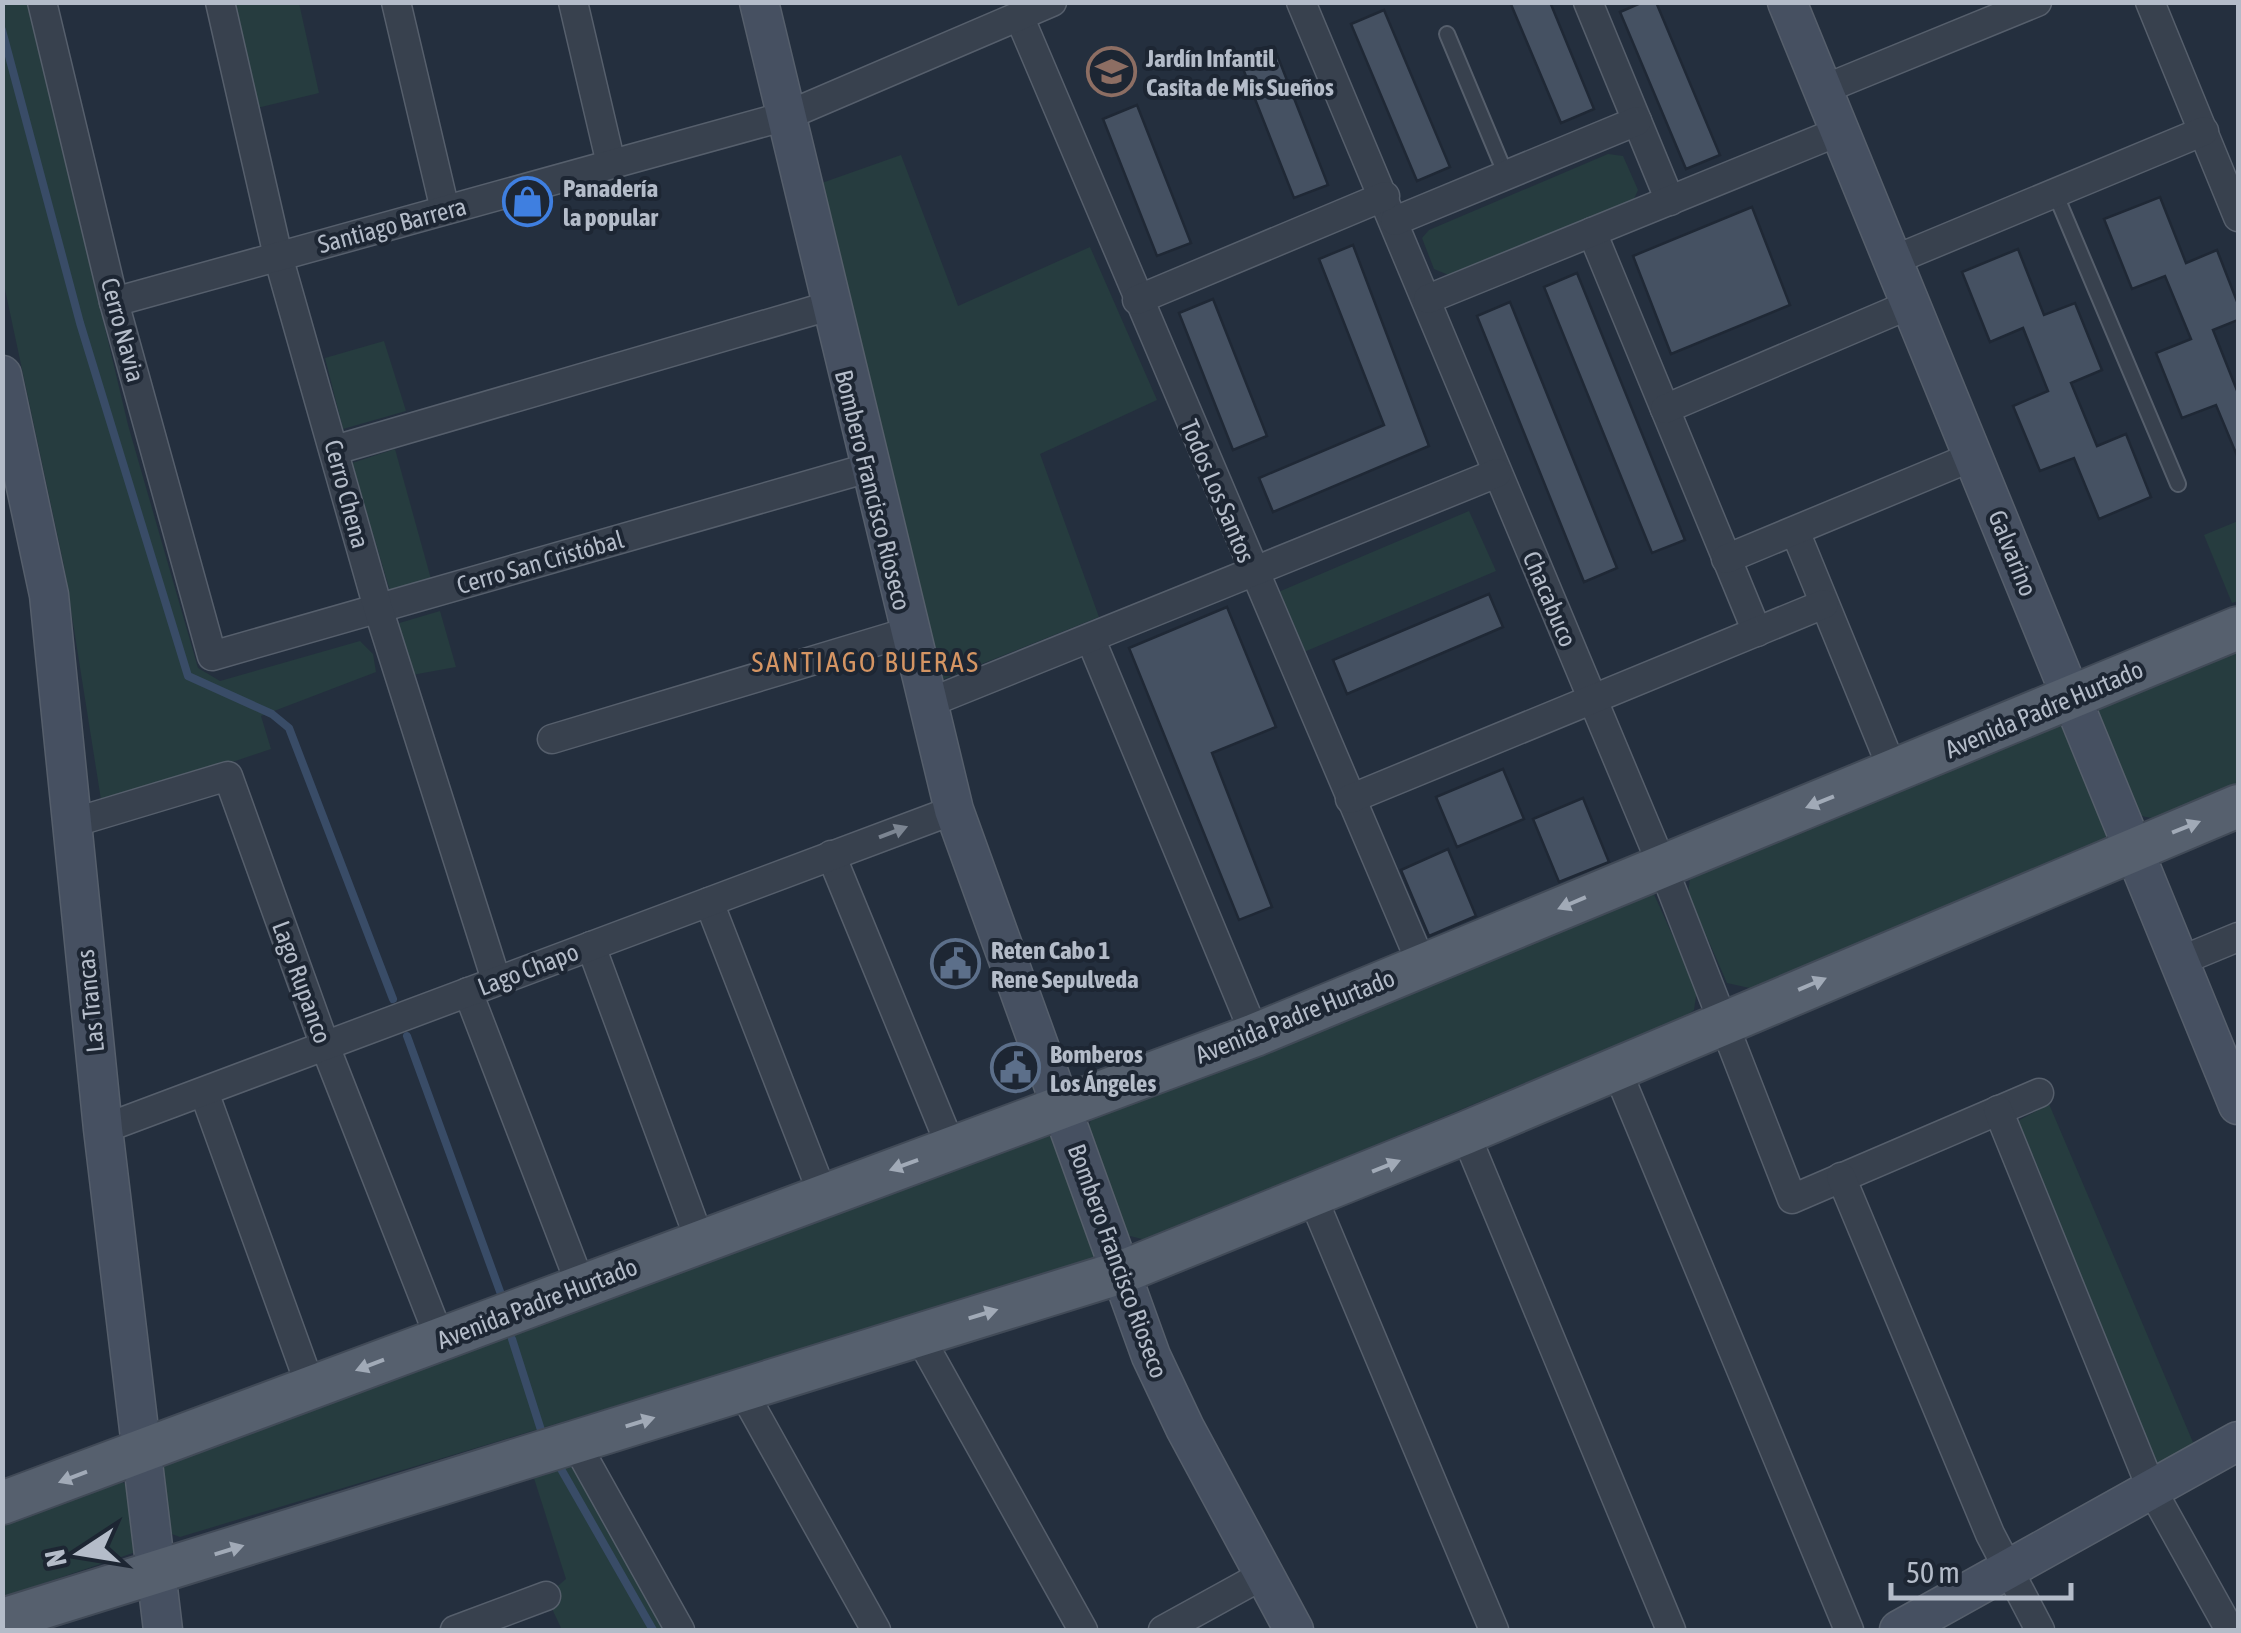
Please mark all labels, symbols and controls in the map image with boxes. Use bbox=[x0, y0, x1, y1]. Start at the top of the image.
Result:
place label: Jardín Infantil Casita de Mis Sueños bbox=[1145, 44, 1334, 101]
school or university icon: Jardín Infantil Casita de Mis Sueños bbox=[1085, 46, 1137, 98]
place label: Panadería la popular bbox=[563, 174, 658, 231]
shop icon: Panadería la popular bbox=[502, 176, 554, 228]
street label: Santiago Barrera bbox=[315, 192, 469, 258]
street label: Cerro Navia bbox=[96, 275, 150, 385]
street label: Bombero Francisco Rioseco bbox=[830, 367, 916, 613]
street label: Todos Los Santos bbox=[1175, 415, 1261, 567]
street label: Cerro Chena bbox=[319, 437, 375, 551]
street label: Galvarino bbox=[1983, 506, 2043, 600]
street label: Cerro San Cristóbal bbox=[453, 525, 627, 599]
street label: Chacabuco bbox=[1517, 547, 1583, 651]
district label: SANTIAGO BUERAS bbox=[752, 646, 980, 678]
street label: Avenida Padre Hurtado bbox=[1941, 655, 2147, 763]
one-way arrow bbox=[1805, 795, 1835, 811]
one-way arrow bbox=[2171, 819, 2201, 835]
one-way arrow bbox=[878, 824, 908, 840]
one-way arrow bbox=[1556, 895, 1586, 911]
street label: Lago Rupanco bbox=[267, 917, 337, 1047]
place label: Reten Cabo 1 Rene Sepulveda bbox=[991, 936, 1139, 993]
street label: Lago Chapo bbox=[474, 937, 582, 1001]
public building icon: Reten Cabo 1 Rene Sepulveda bbox=[930, 938, 982, 990]
street label: Las Trancas bbox=[71, 948, 109, 1054]
street label: Avenida Padre Hurtado bbox=[1191, 963, 1399, 1069]
one-way arrow bbox=[1798, 976, 1828, 992]
place label: Bomberos Los Ángeles bbox=[1050, 1040, 1156, 1097]
public building icon: Bomberos Los Ángeles bbox=[989, 1042, 1041, 1094]
street label: Bombero Francisco Rioseco bbox=[1063, 1140, 1173, 1382]
one-way arrow bbox=[1372, 1157, 1402, 1173]
one-way arrow bbox=[889, 1158, 919, 1173]
street label: Avenida Padre Hurtado bbox=[433, 1252, 641, 1354]
one-way arrow bbox=[969, 1306, 999, 1321]
one-way arrow bbox=[355, 1358, 385, 1373]
one-way arrow bbox=[625, 1413, 655, 1428]
one-way arrow bbox=[57, 1470, 87, 1485]
north arrow bbox=[30, 1503, 130, 1603]
scale bar bbox=[1891, 1538, 2071, 1600]
one-way arrow bbox=[215, 1542, 245, 1557]
text: N bbox=[38, 1547, 73, 1570]
text: 50 m bbox=[1906, 1555, 1960, 1589]

